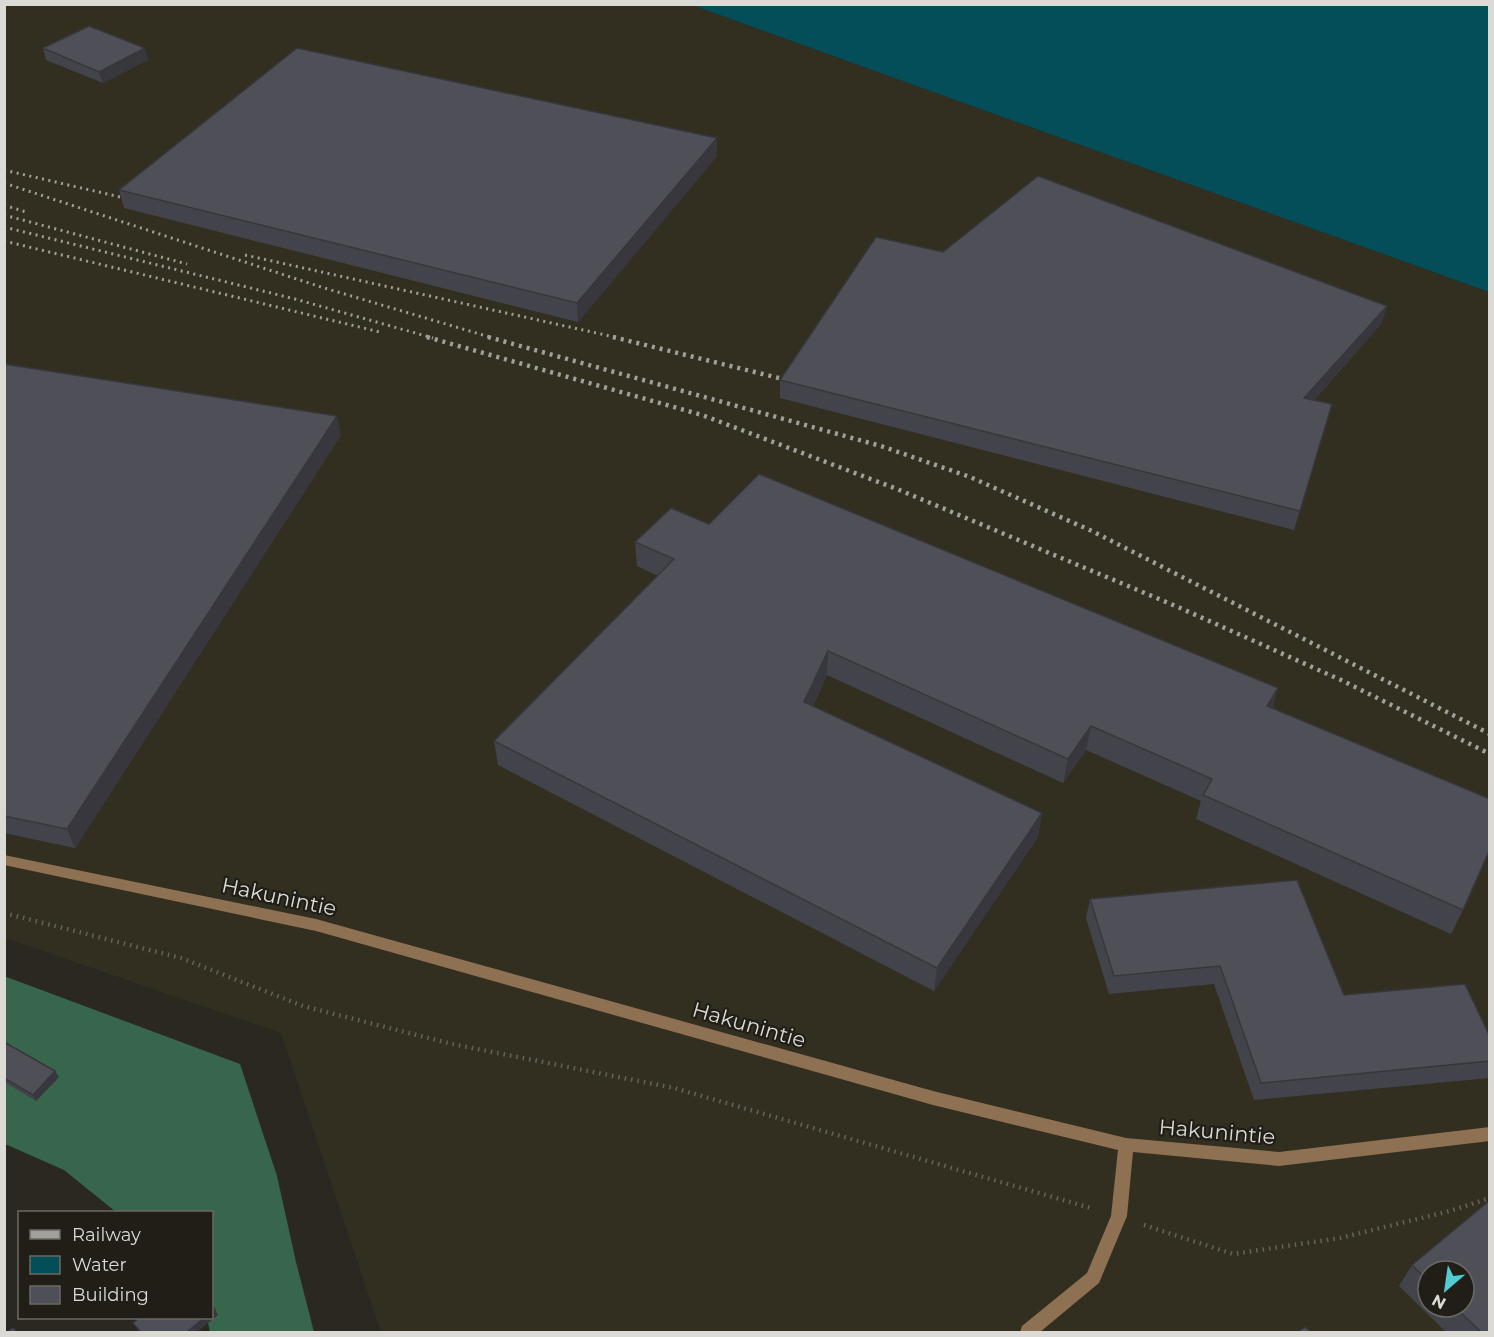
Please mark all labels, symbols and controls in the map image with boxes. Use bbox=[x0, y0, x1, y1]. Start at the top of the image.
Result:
street label: Hakunintie bbox=[219, 872, 339, 921]
street label: Hakunintie bbox=[690, 996, 809, 1053]
street label: Hakunintie bbox=[1158, 1114, 1276, 1149]
legend bbox=[18, 1211, 213, 1319]
text: Railway bbox=[72, 1224, 141, 1246]
text: Water bbox=[72, 1254, 127, 1276]
north arrow bbox=[1416, 1259, 1476, 1319]
text: Building bbox=[72, 1284, 149, 1306]
text: N bbox=[1429, 1290, 1449, 1313]

